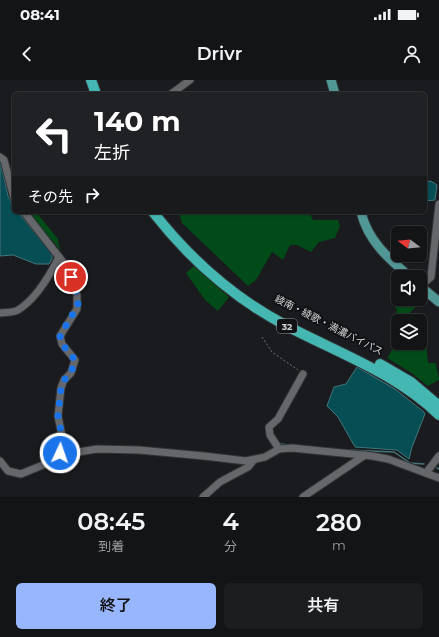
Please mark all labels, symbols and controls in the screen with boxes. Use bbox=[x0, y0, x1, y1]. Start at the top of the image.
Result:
text: 08:41 bbox=[20, 5, 60, 24]
icon: back bbox=[16, 43, 38, 65]
text: Drivr bbox=[197, 43, 242, 65]
icon: person bbox=[401, 43, 423, 65]
text: 140 m bbox=[94, 104, 181, 138]
icon: left bbox=[28, 108, 80, 160]
text: 左折 bbox=[94, 142, 130, 164]
icon: right bbox=[81, 184, 103, 206]
text: その先 bbox=[28, 187, 73, 206]
north arrow bbox=[391, 226, 427, 262]
map controls bbox=[391, 226, 427, 350]
pin bbox=[54, 260, 88, 294]
icon: arrive bbox=[60, 266, 82, 288]
button: sound bbox=[391, 270, 427, 306]
street label: 綾南・綾歌・満濃バイパス bbox=[273, 292, 385, 358]
button: layers bbox=[391, 314, 427, 350]
road number: 32 bbox=[277, 319, 297, 333]
position arrow bbox=[39, 432, 81, 474]
text: 08:45 bbox=[77, 507, 145, 536]
text: 4 bbox=[222, 507, 239, 536]
text: 280 bbox=[316, 508, 362, 537]
text: m bbox=[332, 537, 346, 553]
text: 到着 bbox=[98, 538, 124, 554]
text: 分 bbox=[224, 538, 237, 554]
button: 終了 bbox=[16, 583, 216, 629]
button: 共有 bbox=[224, 583, 423, 629]

